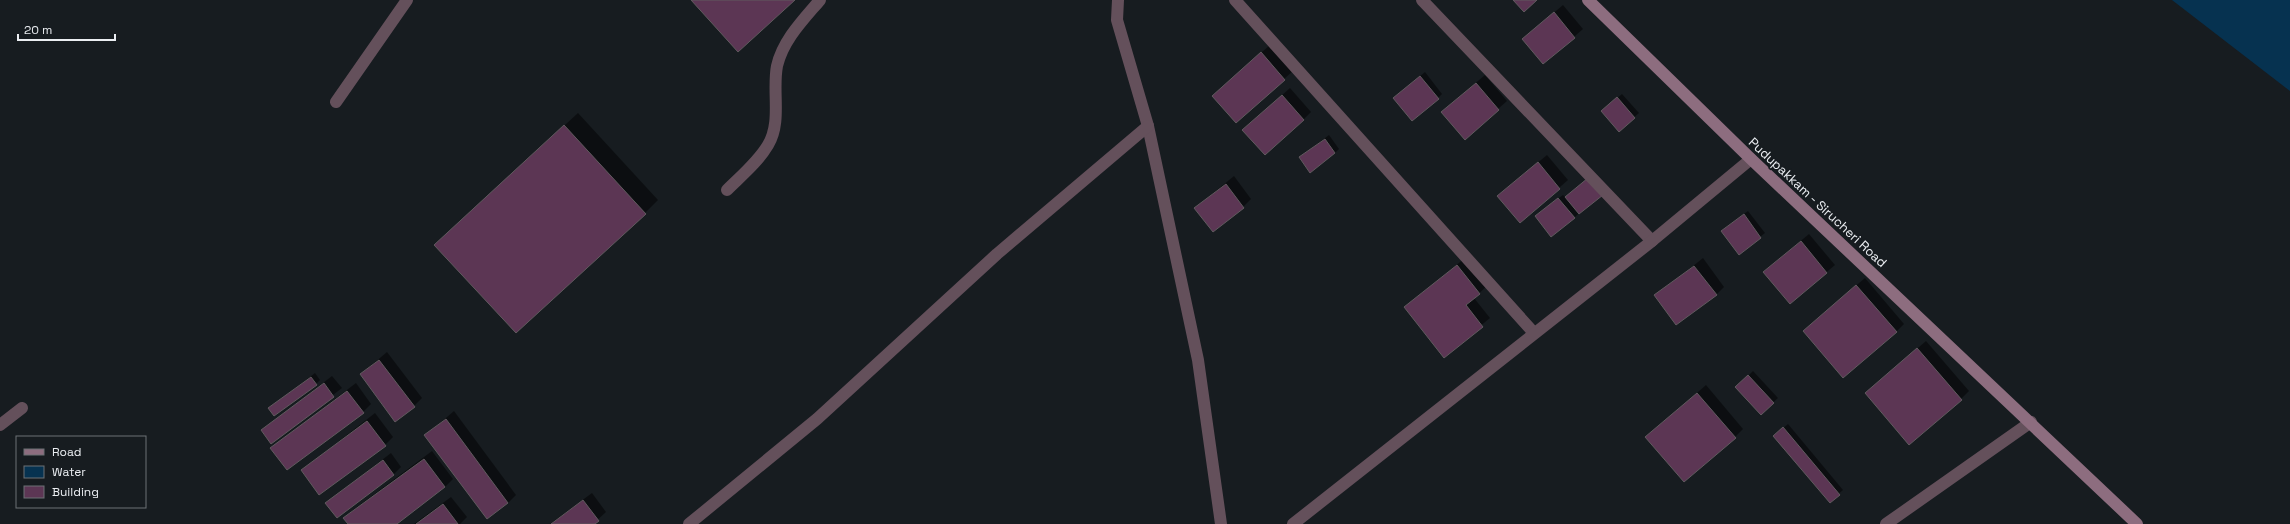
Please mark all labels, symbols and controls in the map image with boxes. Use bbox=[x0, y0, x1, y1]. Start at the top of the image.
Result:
scale bar bbox=[18, 16, 115, 42]
text: 20 m bbox=[24, 22, 52, 38]
street label: Pudupakkam - Sirucheri Road bbox=[1745, 134, 1890, 271]
legend bbox=[16, 436, 146, 508]
text: Road bbox=[52, 444, 81, 460]
text: Water bbox=[52, 464, 86, 480]
text: Building bbox=[52, 484, 99, 500]

